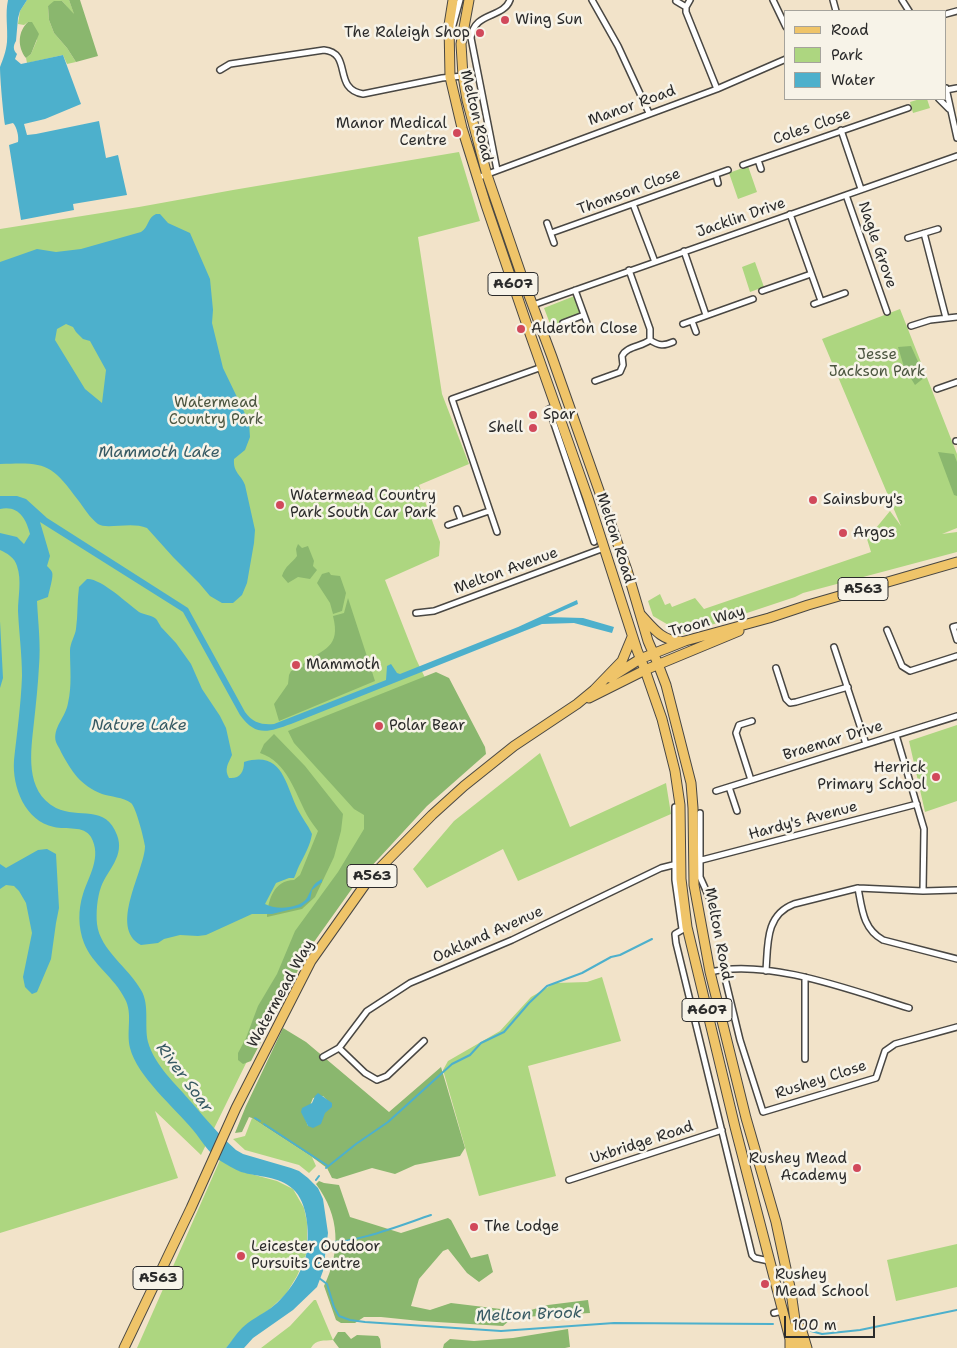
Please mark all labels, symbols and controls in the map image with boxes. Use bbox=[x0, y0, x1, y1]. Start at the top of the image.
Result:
legend bbox=[784, 10, 947, 100]
place label: Wing Sun bbox=[515, 11, 583, 29]
marker: Wing Sun bbox=[499, 14, 511, 26]
text: Road bbox=[831, 20, 869, 40]
place label: The Raleigh Shop bbox=[344, 24, 470, 42]
marker: The Raleigh Shop bbox=[474, 27, 486, 39]
text: Park bbox=[831, 45, 863, 65]
street label: Melton Road bbox=[456, 68, 496, 164]
text: Water bbox=[831, 70, 875, 90]
street label: Manor Road bbox=[586, 82, 678, 130]
street label: Coles Close bbox=[771, 105, 853, 149]
place label: Manor Medical Centre bbox=[336, 115, 447, 150]
marker: Manor Medical Centre bbox=[451, 127, 463, 139]
street label: Thomson Close bbox=[575, 165, 683, 219]
street label: Jacklin Drive bbox=[694, 194, 788, 242]
street label: Nagle Grove bbox=[854, 199, 900, 291]
road number: A607 bbox=[488, 272, 538, 296]
place label: Alderton Close bbox=[531, 320, 638, 338]
marker: Alderton Close bbox=[515, 323, 527, 335]
park label: Jesse Jackson Park bbox=[829, 346, 925, 381]
park label: Watermead Country Park bbox=[169, 394, 263, 429]
place label: Spar bbox=[543, 406, 576, 424]
marker: Spar bbox=[527, 409, 539, 421]
place label: Shell bbox=[488, 419, 523, 437]
marker: Shell bbox=[527, 422, 539, 434]
water label: Mammoth Lake bbox=[98, 443, 220, 463]
place label: Watermead Country Park South Car Park bbox=[290, 487, 436, 522]
street label: Melton Road bbox=[592, 490, 638, 586]
place label: Sainsbury's bbox=[823, 491, 903, 509]
marker: Sainsbury's bbox=[807, 494, 819, 506]
marker: Watermead Country Park South Car Park bbox=[274, 499, 286, 511]
place label: Argos bbox=[853, 524, 896, 542]
marker: Argos bbox=[837, 527, 849, 539]
street label: Melton Avenue bbox=[452, 544, 560, 598]
road number: A563 bbox=[838, 578, 888, 600]
street label: Troon Way bbox=[667, 603, 747, 641]
place label: Mammoth bbox=[306, 656, 380, 674]
marker: Mammoth bbox=[290, 659, 302, 671]
water label: Nature Lake bbox=[91, 716, 187, 736]
place label: Polar Bear bbox=[389, 717, 465, 735]
street label: Braemar Drive bbox=[781, 717, 885, 765]
marker: Polar Bear bbox=[373, 720, 385, 732]
place label: Herrick Primary School bbox=[817, 759, 926, 794]
marker: Herrick Primary School bbox=[930, 771, 942, 783]
street label: Hardy's Avenue bbox=[747, 798, 859, 844]
road number: A563 bbox=[347, 864, 397, 888]
street label: Melton Road bbox=[700, 886, 736, 982]
street label: Oakland Avenue bbox=[430, 903, 546, 967]
street label: Watermead Way bbox=[244, 937, 318, 1051]
road number: A607 bbox=[682, 998, 732, 1022]
water label: River Soar bbox=[152, 1040, 216, 1116]
street label: Rushey Close bbox=[773, 1057, 869, 1103]
street label: Uxbridge Road bbox=[588, 1118, 696, 1168]
place label: Rushey Mead Academy bbox=[749, 1150, 847, 1185]
marker: Rushey Mead Academy bbox=[851, 1162, 863, 1174]
place label: The Lodge bbox=[484, 1218, 559, 1236]
marker: The Lodge bbox=[468, 1221, 480, 1233]
place label: Leicester Outdoor Pursuits Centre bbox=[251, 1238, 380, 1273]
marker: Leicester Outdoor Pursuits Centre bbox=[235, 1250, 247, 1262]
road number: A563 bbox=[133, 1266, 183, 1290]
place label: Rushey Mead School bbox=[775, 1266, 869, 1301]
marker: Rushey Mead School bbox=[759, 1278, 771, 1290]
water label: Melton Brook bbox=[476, 1304, 582, 1326]
scale bar bbox=[787, 1306, 878, 1338]
text: 100 m bbox=[792, 1315, 837, 1335]

